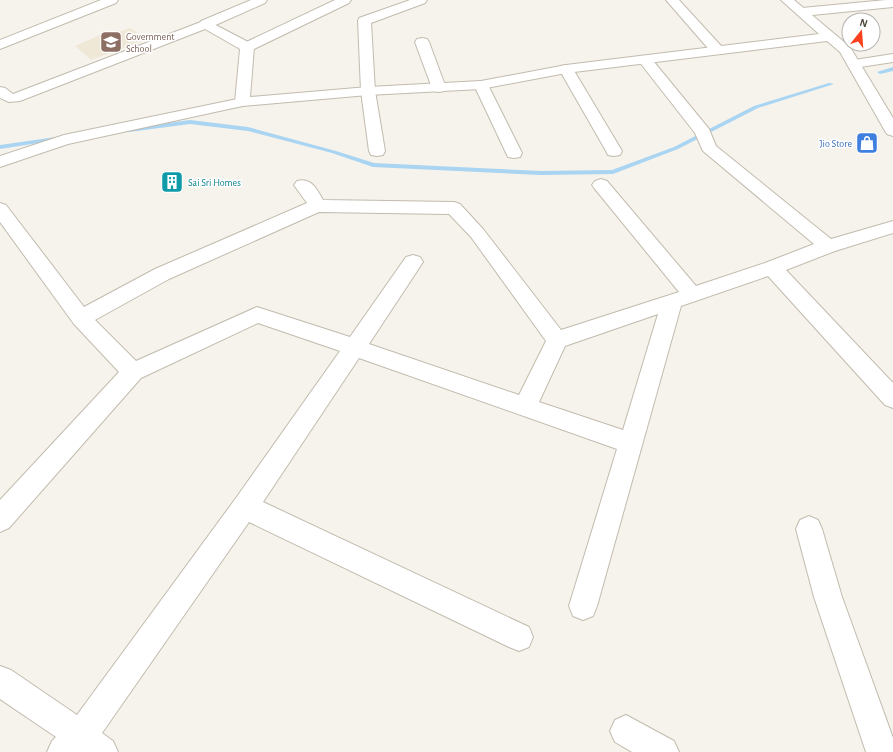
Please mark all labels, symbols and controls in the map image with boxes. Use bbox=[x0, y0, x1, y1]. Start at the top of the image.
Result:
north arrow bbox=[841, 12, 881, 52]
text: N bbox=[859, 17, 869, 29]
school or university icon: Government School bbox=[98, 29, 124, 55]
place label: Government School bbox=[126, 32, 175, 54]
shop icon: Jio Store bbox=[854, 130, 880, 156]
place label: Jio Store bbox=[820, 139, 852, 149]
building icon: Sai Sri Homes bbox=[159, 169, 185, 195]
place label: Sai Sri Homes bbox=[188, 178, 241, 188]

